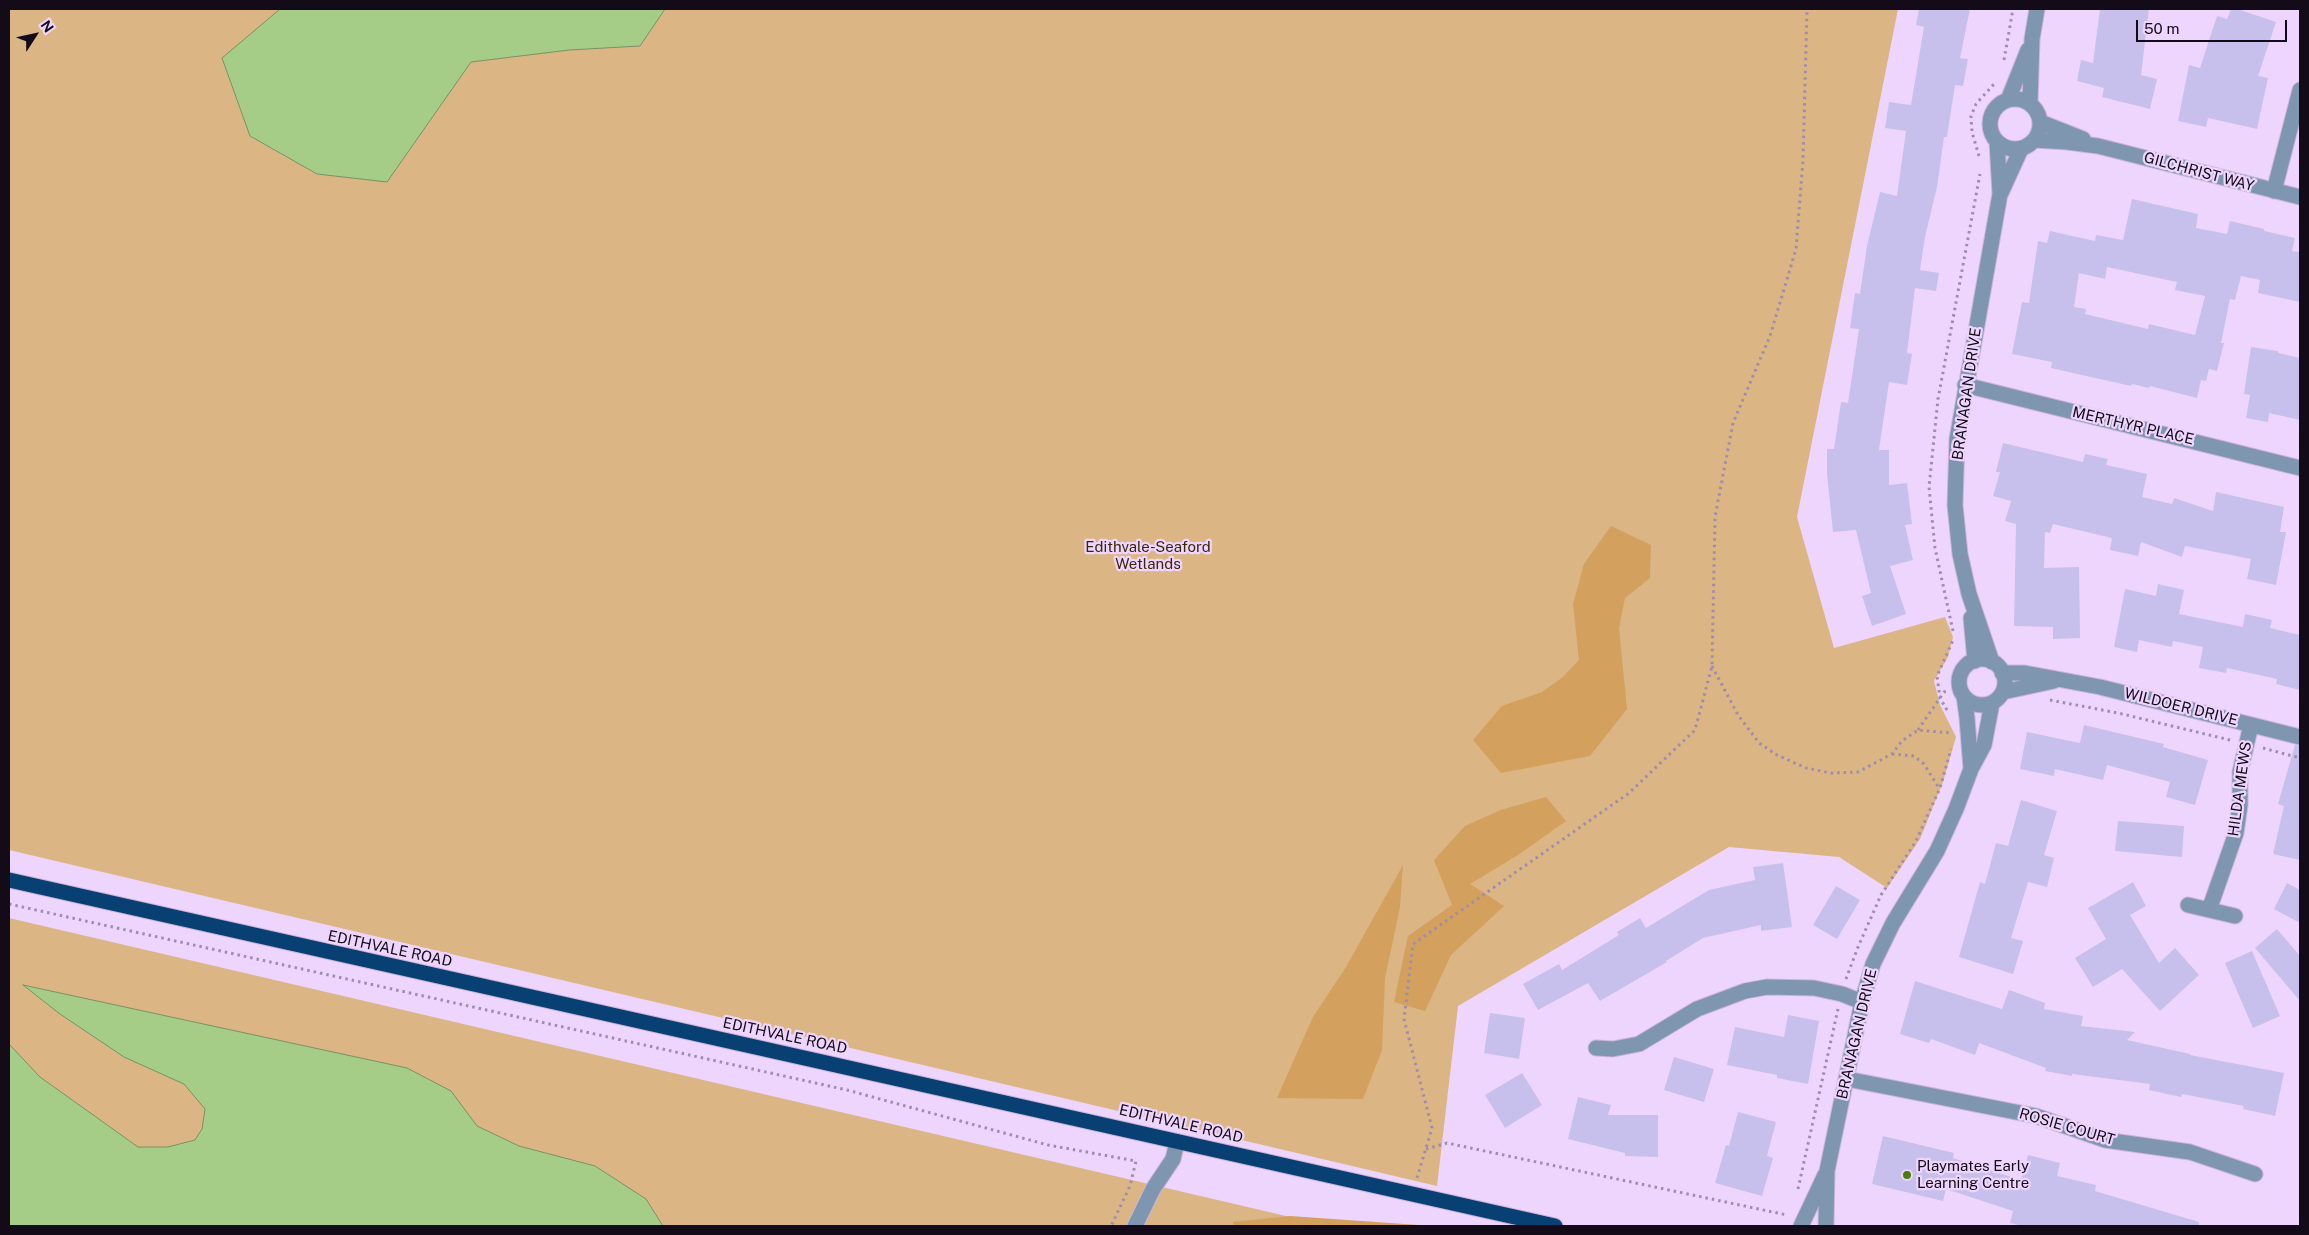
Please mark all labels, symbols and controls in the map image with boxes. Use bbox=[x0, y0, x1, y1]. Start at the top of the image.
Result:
north arrow bbox=[10, 10, 60, 60]
scale bar bbox=[2139, 10, 2290, 42]
text: N bbox=[38, 17, 57, 35]
text: 50 m bbox=[2144, 20, 2179, 37]
street label: GILCHRIST WAY bbox=[2142, 149, 2256, 195]
street label: BRANAGAN DRIVE bbox=[1949, 327, 1985, 461]
street label: MERTHYR PLACE bbox=[2070, 403, 2196, 449]
park label: Edithvale-Seaford Wetlands bbox=[1085, 538, 1211, 573]
street label: WILDOER DRIVE bbox=[2123, 684, 2239, 730]
street label: HILDA MEWS bbox=[2224, 740, 2256, 838]
street label: EDITHVALE ROAD bbox=[326, 927, 454, 971]
street label: BRANAGAN DRIVE bbox=[1833, 967, 1881, 1101]
street label: EDITHVALE ROAD bbox=[721, 1014, 849, 1058]
street label: EDITHVALE ROAD bbox=[1117, 1101, 1245, 1147]
street label: ROSIE COURT bbox=[2017, 1105, 2117, 1149]
place label: Playmates Early Learning Centre bbox=[1917, 1157, 2029, 1192]
marker: Playmates Early Learning Centre bbox=[1901, 1169, 1913, 1181]

